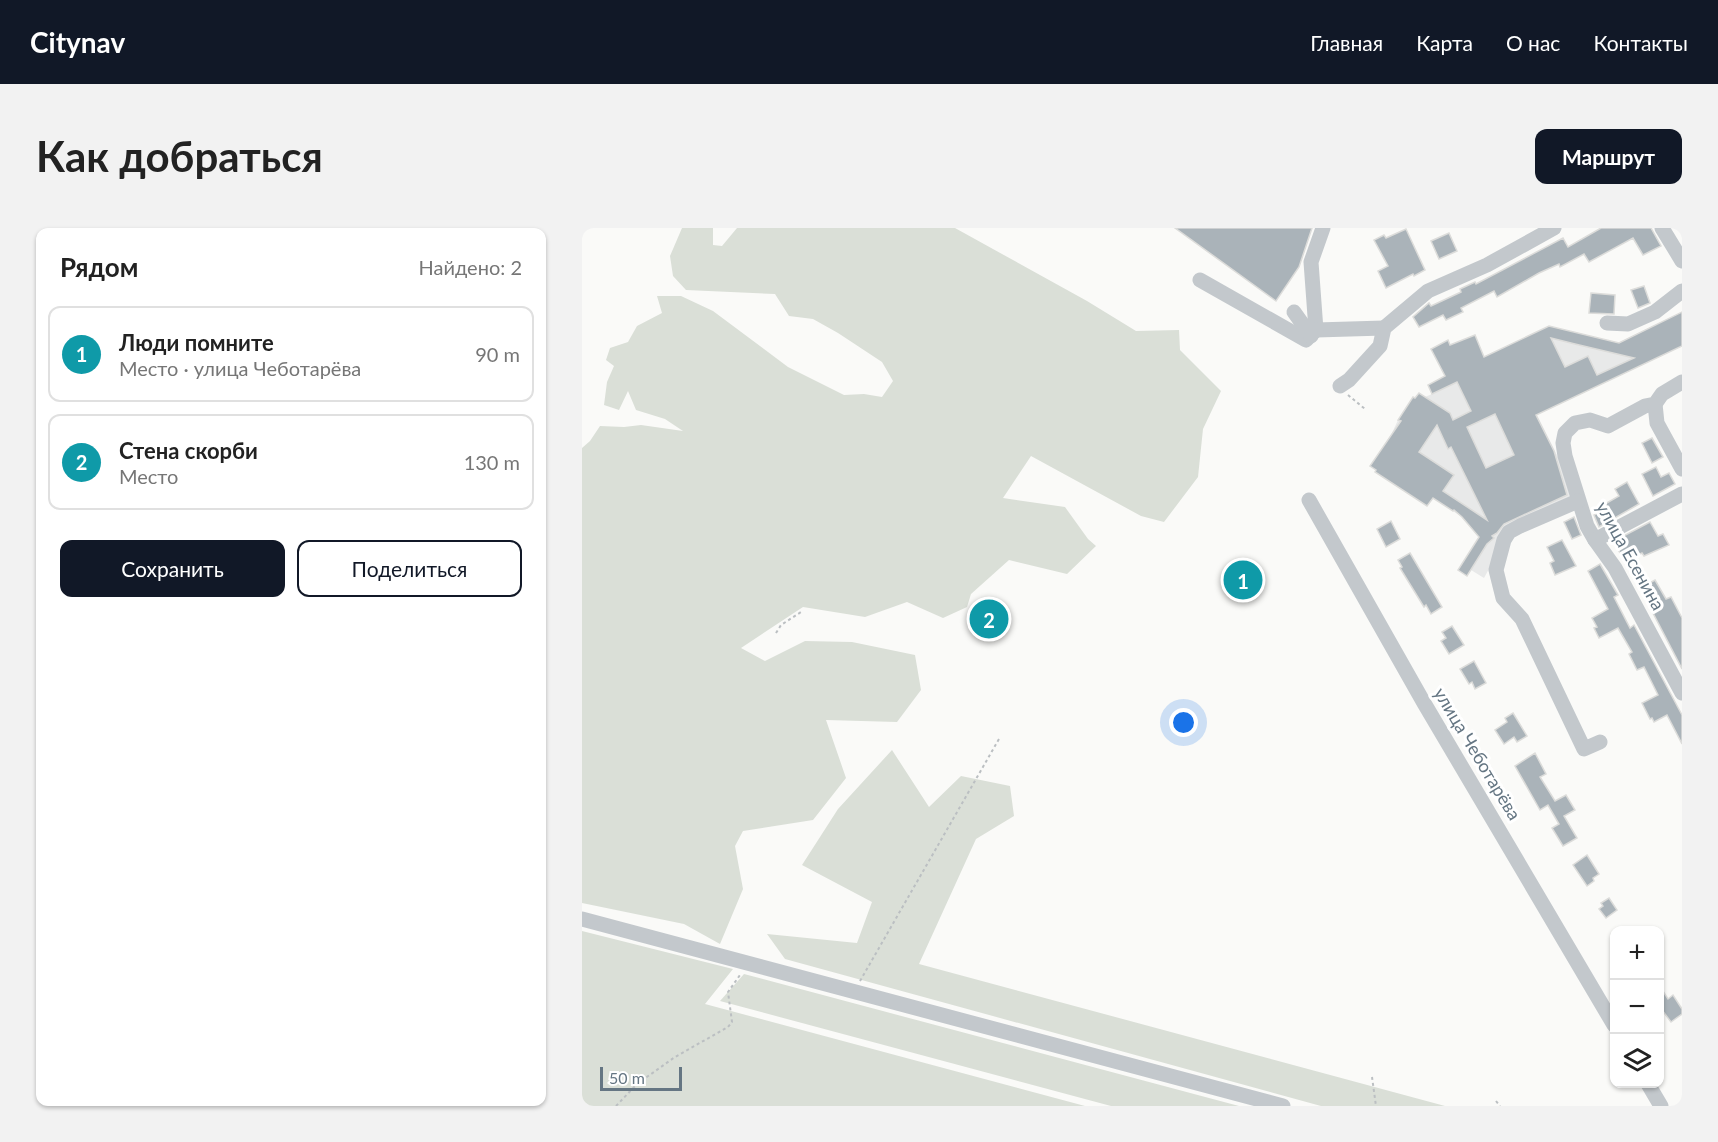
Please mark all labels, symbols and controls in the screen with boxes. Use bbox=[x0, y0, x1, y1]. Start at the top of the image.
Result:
text: Citynav bbox=[30, 25, 125, 59]
text: Главная bbox=[1310, 30, 1383, 55]
text: Карта bbox=[1416, 30, 1473, 55]
text: О нас bbox=[1506, 30, 1560, 55]
text: Контакты bbox=[1593, 30, 1688, 55]
button: Маршрут bbox=[1535, 129, 1682, 184]
text: Как добраться bbox=[36, 131, 323, 181]
text: Рядом bbox=[60, 251, 138, 283]
text: Найдено: 2 bbox=[419, 255, 522, 279]
text: Люди помните bbox=[119, 329, 274, 356]
text: 1 bbox=[76, 342, 87, 366]
text: 90 m bbox=[475, 342, 520, 366]
text: Место · улица Чеботарёва bbox=[119, 356, 361, 380]
text: Стена скорби bbox=[119, 437, 258, 464]
text: 2 bbox=[76, 450, 87, 474]
text: 130 m bbox=[464, 450, 520, 474]
text: Место bbox=[119, 464, 178, 488]
street label: улица Есенина bbox=[1592, 497, 1670, 614]
button: Сохранить bbox=[60, 540, 285, 597]
button: Поделиться bbox=[297, 540, 522, 597]
pin: 1 bbox=[1224, 558, 1262, 602]
pin: 2 bbox=[970, 596, 1008, 642]
street label: улица Чеботарёва bbox=[1430, 683, 1526, 824]
your location bbox=[1169, 708, 1198, 737]
map controls bbox=[1610, 926, 1664, 1088]
button: + bbox=[1610, 926, 1664, 980]
button: − bbox=[1610, 980, 1664, 1034]
button: layers bbox=[1610, 1034, 1664, 1088]
scale bar bbox=[600, 1064, 682, 1092]
text: 50 m bbox=[609, 1068, 645, 1087]

